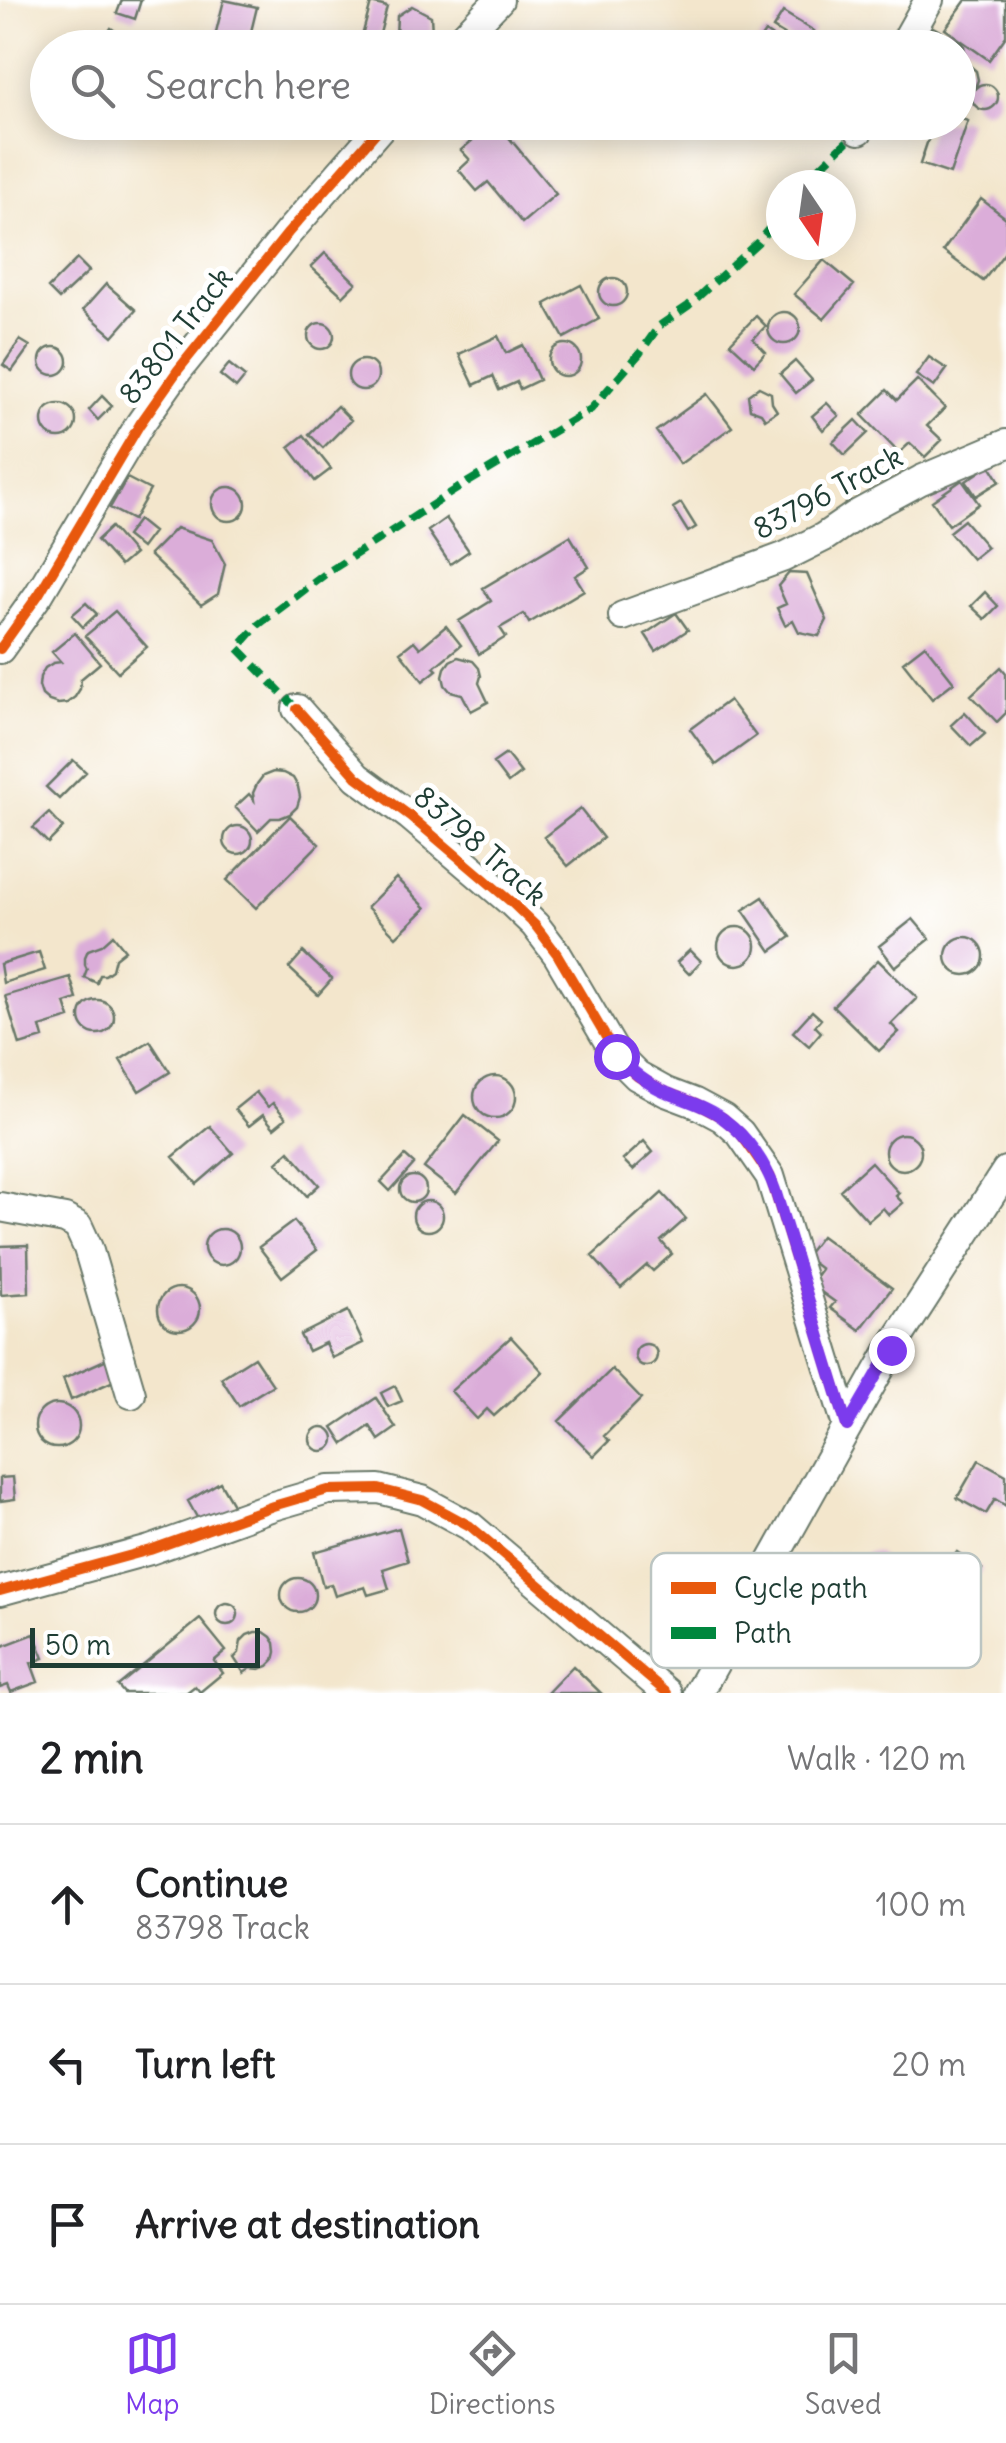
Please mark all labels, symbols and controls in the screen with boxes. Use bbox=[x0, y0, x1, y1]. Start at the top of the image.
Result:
search box bbox=[30, 30, 976, 140]
icon: search bbox=[65, 58, 120, 113]
text: Search here bbox=[145, 62, 351, 109]
north arrow bbox=[766, 170, 856, 260]
street label: 83801 Track bbox=[110, 259, 241, 412]
street label: 83796 Track bbox=[746, 437, 909, 547]
street label: 83798 Track bbox=[406, 777, 555, 913]
route start bbox=[594, 1034, 640, 1080]
route end bbox=[869, 1328, 915, 1374]
legend bbox=[651, 1553, 981, 1668]
text: Cycle path bbox=[734, 1570, 868, 1606]
text: Path bbox=[734, 1615, 792, 1651]
scale bar bbox=[30, 1623, 260, 1668]
text: 50 m bbox=[45, 1627, 111, 1663]
text: 2 min bbox=[40, 1732, 144, 1784]
text: Walk · 120 m bbox=[787, 1738, 966, 1779]
text: Continue bbox=[135, 1860, 288, 1907]
icon: ahead bbox=[40, 1877, 95, 1932]
text: 100 m bbox=[876, 1884, 966, 1925]
text: 83798 Track bbox=[135, 1907, 310, 1948]
icon: left bbox=[40, 2037, 95, 2092]
text: Turn left bbox=[135, 2041, 275, 2088]
text: 20 m bbox=[892, 2044, 966, 2085]
icon: arrive bbox=[40, 2197, 95, 2252]
text: Arrive at destination bbox=[135, 2201, 480, 2248]
tab: Map bbox=[125, 2326, 180, 2422]
tab: Directions bbox=[429, 2326, 555, 2422]
tab: Saved bbox=[805, 2326, 881, 2422]

